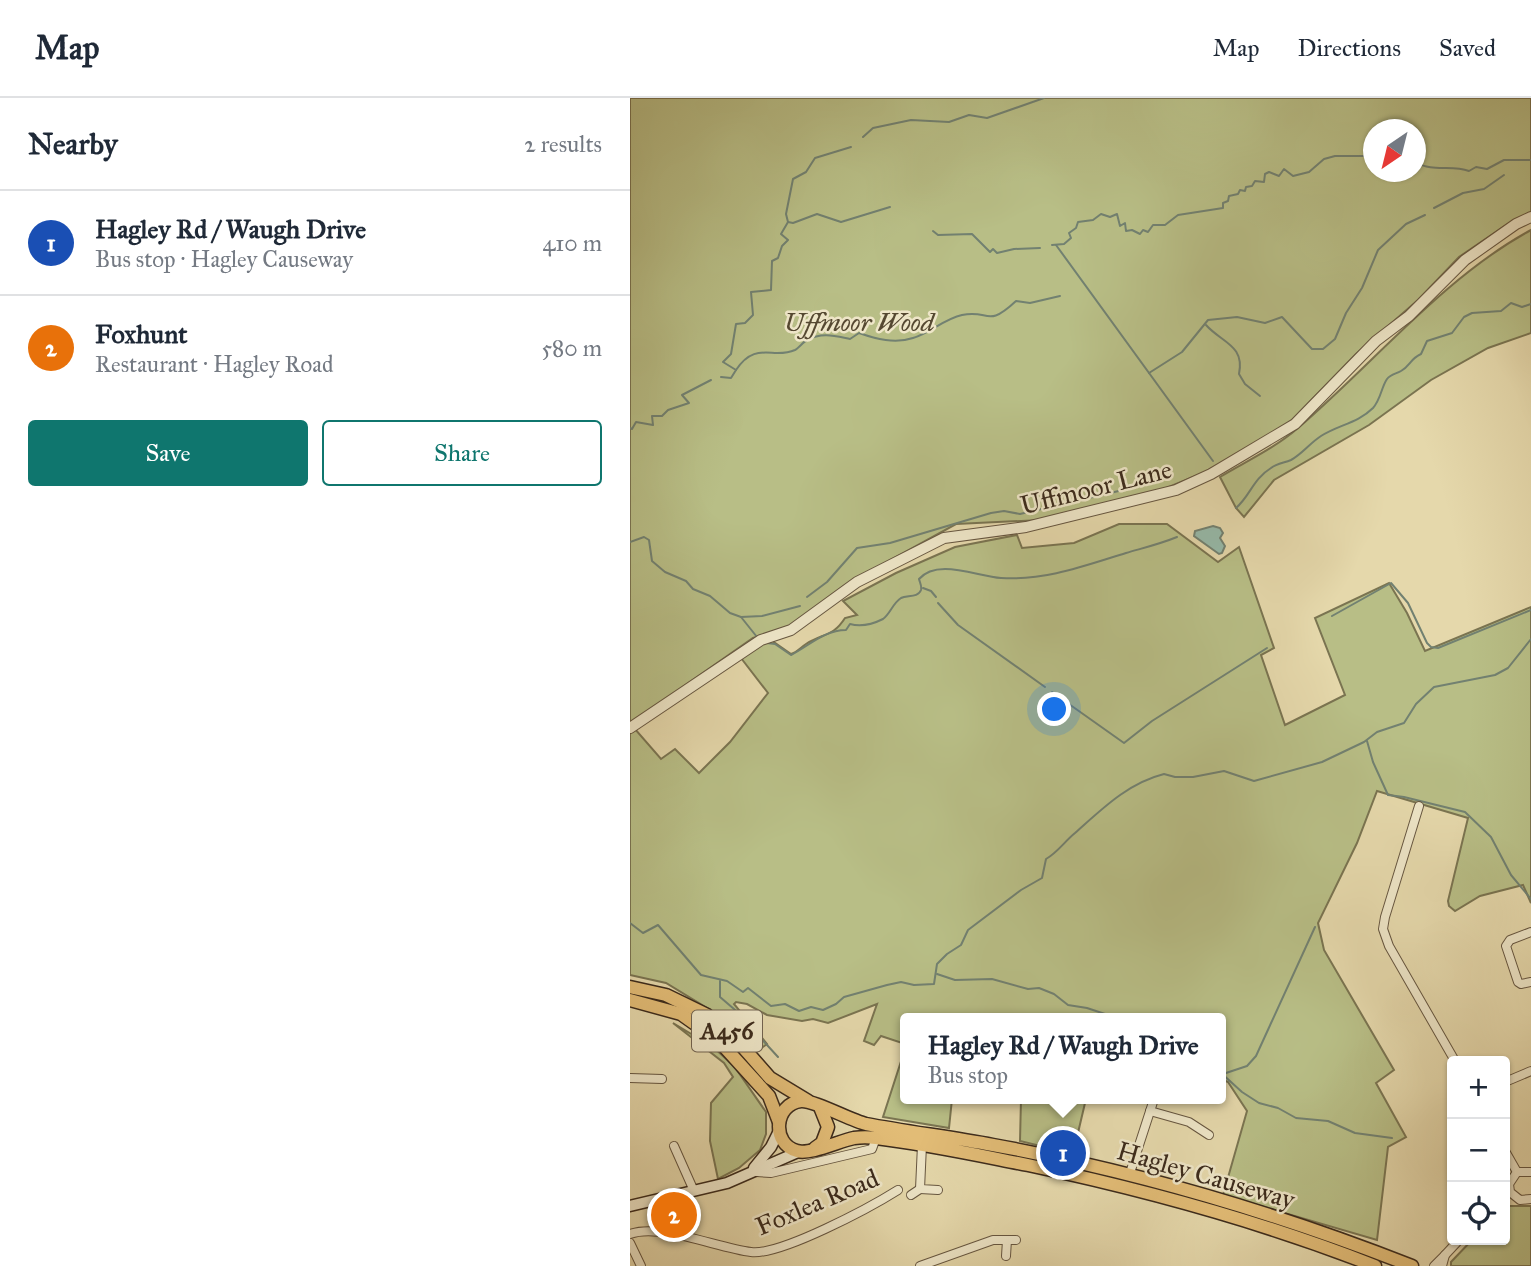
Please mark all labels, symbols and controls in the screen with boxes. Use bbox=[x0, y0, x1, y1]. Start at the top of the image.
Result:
text: Map bbox=[35, 28, 99, 68]
text: Map bbox=[1213, 33, 1260, 63]
text: Directions bbox=[1298, 33, 1401, 63]
text: Saved bbox=[1439, 33, 1496, 63]
north arrow bbox=[1363, 119, 1426, 182]
text: Nearby bbox=[28, 126, 118, 162]
text: 2 results bbox=[524, 130, 602, 158]
text: Hagley Rd / Waugh Drive bbox=[95, 213, 366, 245]
text: 1 bbox=[46, 229, 56, 257]
text: 410 m bbox=[543, 229, 602, 257]
text: Bus stop · Hagley Causeway bbox=[95, 245, 353, 273]
park label: Uffmoor Wood bbox=[784, 306, 936, 340]
text: Foxhunt bbox=[95, 318, 187, 350]
text: 2 bbox=[45, 334, 57, 362]
text: 580 m bbox=[541, 334, 602, 362]
text: Restaurant · Hagley Road bbox=[95, 350, 334, 378]
button: Save bbox=[28, 420, 308, 486]
button: Share bbox=[322, 420, 602, 486]
street label: Uffmoor Lane bbox=[1017, 453, 1175, 521]
your location bbox=[1037, 692, 1071, 726]
road number: A456 bbox=[692, 1010, 762, 1051]
popup bbox=[900, 1013, 1226, 1104]
text: Hagley Rd / Waugh Drive bbox=[928, 1029, 1198, 1061]
map controls bbox=[1447, 1056, 1510, 1245]
button: + bbox=[1447, 1056, 1510, 1119]
text: Bus stop bbox=[928, 1061, 1008, 1089]
button: − bbox=[1447, 1119, 1510, 1182]
pin: 1 bbox=[1040, 1127, 1086, 1179]
street label: Hagley Causeway bbox=[1113, 1134, 1299, 1216]
street label: Foxlea Road bbox=[751, 1162, 883, 1242]
button: locate bbox=[1447, 1182, 1510, 1245]
pin: 2 bbox=[651, 1189, 697, 1241]

